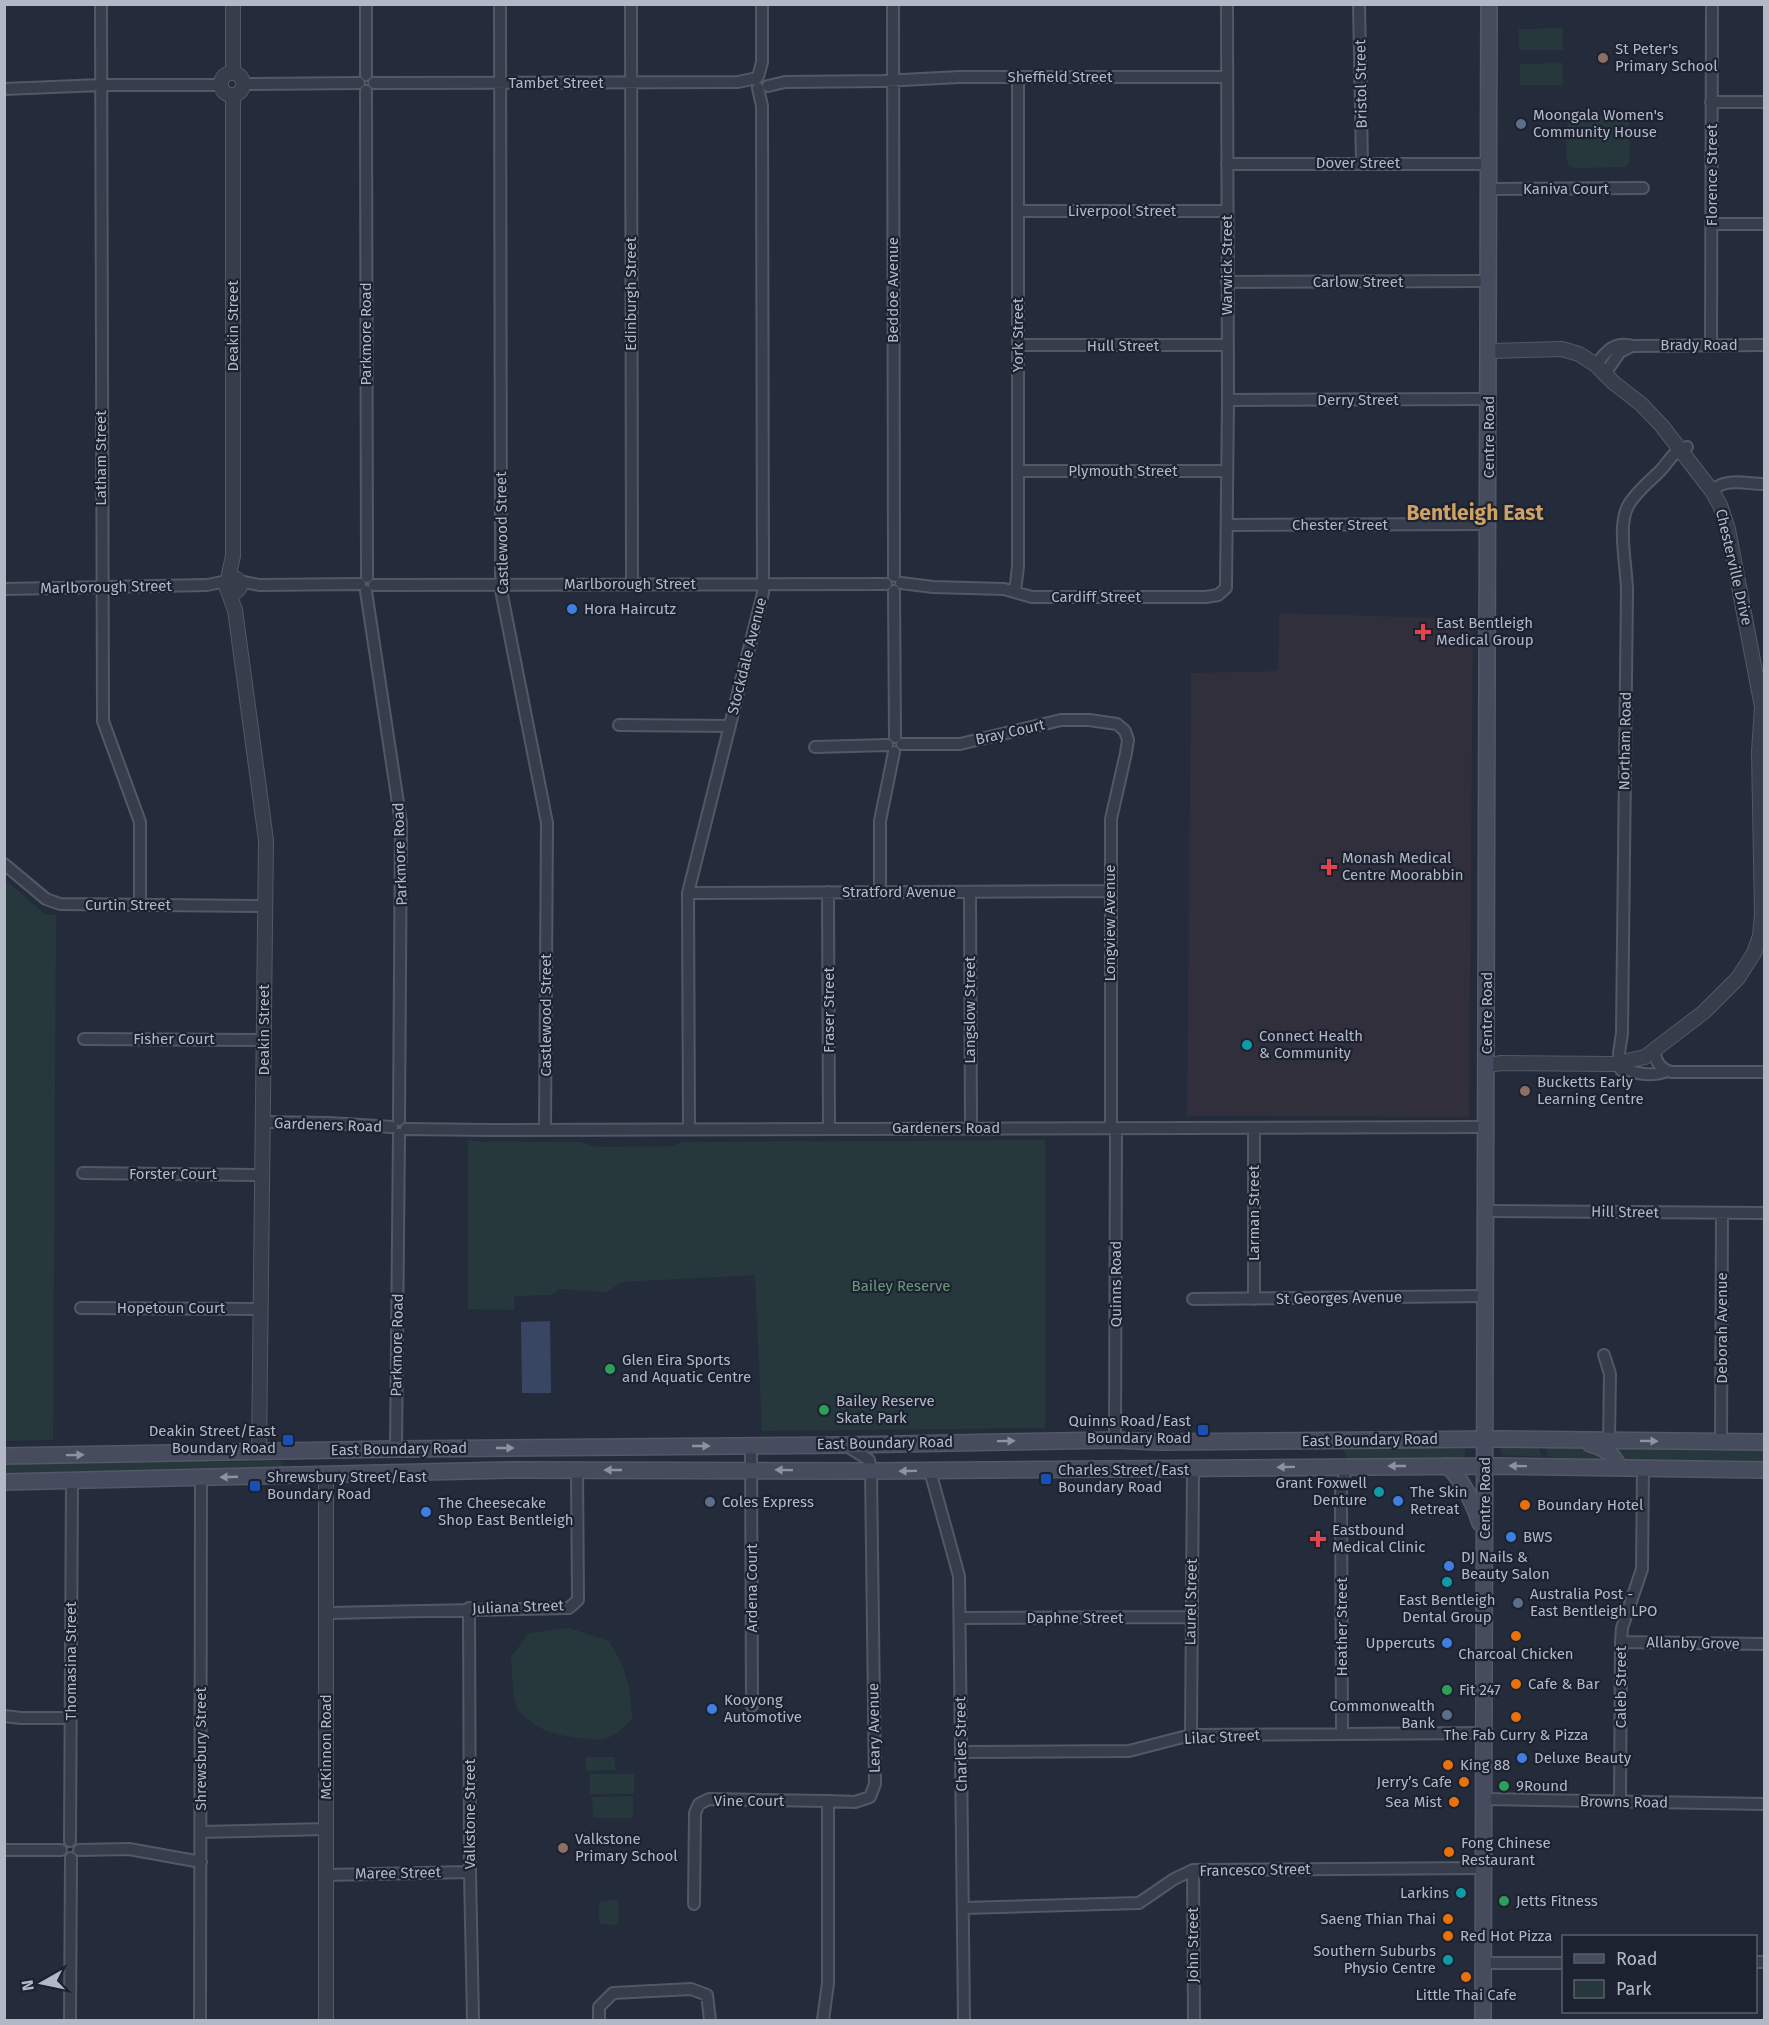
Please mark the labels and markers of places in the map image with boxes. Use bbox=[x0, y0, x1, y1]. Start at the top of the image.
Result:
place label: St Peter's Primary School bbox=[1615, 40, 1718, 75]
marker: St Peter's Primary School bbox=[1596, 51, 1610, 65]
place label: Moongala Women's Community House bbox=[1533, 106, 1664, 141]
marker: Moongala Women's Community House bbox=[1514, 117, 1528, 131]
place label: Hora Haircutz bbox=[584, 600, 676, 618]
marker: Hora Haircutz bbox=[565, 602, 579, 616]
place label: East Bentleigh Medical Group bbox=[1436, 614, 1534, 649]
marker: East Bentleigh Medical Group bbox=[1414, 623, 1432, 641]
place label: Monash Medical Centre Moorabbin bbox=[1342, 849, 1463, 884]
marker: Monash Medical Centre Moorabbin bbox=[1320, 858, 1338, 876]
place label: Connect Health & Community bbox=[1259, 1027, 1363, 1062]
marker: Connect Health & Community bbox=[1240, 1038, 1254, 1052]
place label: Bucketts Early Learning Centre bbox=[1537, 1073, 1644, 1108]
marker: Bucketts Early Learning Centre bbox=[1518, 1084, 1532, 1098]
place label: Glen Eira Sports and Aquatic Centre bbox=[622, 1351, 751, 1386]
marker: Glen Eira Sports and Aquatic Centre bbox=[603, 1362, 617, 1376]
place label: Bailey Reserve Skate Park bbox=[836, 1392, 935, 1427]
marker: Bailey Reserve Skate Park bbox=[817, 1403, 831, 1417]
place label: Quinns Road/East Boundary Road bbox=[1068, 1412, 1192, 1447]
place label: Deakin Street/East Boundary Road bbox=[149, 1422, 277, 1457]
marker: Quinns Road/East Boundary Road bbox=[1196, 1423, 1210, 1437]
marker: Deakin Street/East Boundary Road bbox=[281, 1433, 295, 1447]
place label: Charles Street/East Boundary Road bbox=[1058, 1461, 1190, 1496]
place label: Shrewsbury Street/East Boundary Road bbox=[267, 1468, 427, 1503]
marker: Charles Street/East Boundary Road bbox=[1039, 1472, 1053, 1486]
place label: Grant Foxwell Denture bbox=[1275, 1474, 1368, 1509]
marker: Shrewsbury Street/East Boundary Road bbox=[248, 1479, 262, 1493]
place label: The Skin Retreat bbox=[1410, 1483, 1468, 1518]
marker: Grant Foxwell Denture bbox=[1372, 1485, 1386, 1499]
place label: Coles Express bbox=[722, 1493, 814, 1511]
place label: The Cheesecake Shop East Bentleigh bbox=[438, 1494, 574, 1529]
marker: The Skin Retreat bbox=[1391, 1494, 1405, 1508]
marker: Coles Express bbox=[703, 1495, 717, 1509]
place label: Boundary Hotel bbox=[1537, 1496, 1644, 1514]
marker: Boundary Hotel bbox=[1518, 1498, 1532, 1512]
marker: The Cheesecake Shop East Bentleigh bbox=[419, 1505, 433, 1519]
place label: Eastbound Medical Clinic bbox=[1332, 1521, 1426, 1556]
place label: BWS bbox=[1523, 1528, 1552, 1546]
marker: Eastbound Medical Clinic bbox=[1309, 1530, 1327, 1548]
marker: BWS bbox=[1504, 1530, 1518, 1544]
place label: DJ Nails & Beauty Salon bbox=[1461, 1548, 1550, 1583]
marker: DJ Nails & Beauty Salon bbox=[1442, 1559, 1456, 1573]
marker: East Bentleigh Dental Group bbox=[1440, 1575, 1454, 1589]
place label: Australia Post - East Bentleigh LPO bbox=[1530, 1585, 1657, 1620]
place label: East Bentleigh Dental Group bbox=[1399, 1591, 1495, 1626]
marker: Australia Post - East Bentleigh LPO bbox=[1511, 1596, 1525, 1610]
marker: Charcoal Chicken bbox=[1509, 1629, 1523, 1643]
place label: Uppercuts bbox=[1366, 1634, 1435, 1652]
marker: Uppercuts bbox=[1440, 1636, 1454, 1650]
place label: Charcoal Chicken bbox=[1458, 1645, 1574, 1663]
place label: Cafe & Bar bbox=[1528, 1675, 1600, 1693]
marker: Cafe & Bar bbox=[1509, 1677, 1523, 1691]
place label: Fit 247 bbox=[1459, 1681, 1501, 1699]
marker: Fit 247 bbox=[1440, 1683, 1454, 1697]
place label: Kooyong Automotive bbox=[724, 1691, 802, 1726]
place label: Commonwealth Bank bbox=[1329, 1697, 1435, 1732]
marker: Kooyong Automotive bbox=[705, 1702, 719, 1716]
marker: Commonwealth Bank bbox=[1440, 1708, 1454, 1722]
marker: The Fab Curry & Pizza bbox=[1509, 1710, 1523, 1724]
place label: The Fab Curry & Pizza bbox=[1444, 1726, 1588, 1744]
place label: Deluxe Beauty bbox=[1534, 1749, 1632, 1767]
marker: Deluxe Beauty bbox=[1515, 1751, 1529, 1765]
place label: King 88 bbox=[1460, 1756, 1510, 1774]
marker: King 88 bbox=[1441, 1758, 1455, 1772]
place label: Jerry’s Cafe bbox=[1377, 1773, 1452, 1791]
marker: Jerry’s Cafe bbox=[1457, 1775, 1471, 1789]
place label: 9Round bbox=[1516, 1777, 1568, 1795]
marker: 9Round bbox=[1497, 1779, 1511, 1793]
place label: Sea Mist bbox=[1385, 1793, 1443, 1811]
marker: Sea Mist bbox=[1447, 1795, 1461, 1809]
place label: Valkstone Primary School bbox=[575, 1830, 678, 1865]
place label: Fong Chinese Restaurant bbox=[1461, 1834, 1551, 1869]
marker: Valkstone Primary School bbox=[556, 1841, 570, 1855]
marker: Fong Chinese Restaurant bbox=[1442, 1845, 1456, 1859]
place label: Larkins bbox=[1400, 1884, 1449, 1902]
marker: Larkins bbox=[1454, 1886, 1468, 1900]
place label: Jetts Fitness bbox=[1516, 1892, 1598, 1910]
marker: Jetts Fitness bbox=[1497, 1894, 1511, 1908]
place label: Saeng Thian Thai bbox=[1320, 1910, 1436, 1928]
marker: Saeng Thian Thai bbox=[1441, 1912, 1455, 1926]
place label: Red Hot Pizza bbox=[1460, 1927, 1552, 1945]
marker: Red Hot Pizza bbox=[1441, 1929, 1455, 1943]
place label: Southern Suburbs Physio Centre bbox=[1313, 1942, 1436, 1977]
marker: Southern Suburbs Physio Centre bbox=[1441, 1953, 1455, 1967]
marker: Little Thai Cafe bbox=[1459, 1970, 1473, 1984]
place label: Little Thai Cafe bbox=[1415, 1986, 1517, 2004]

